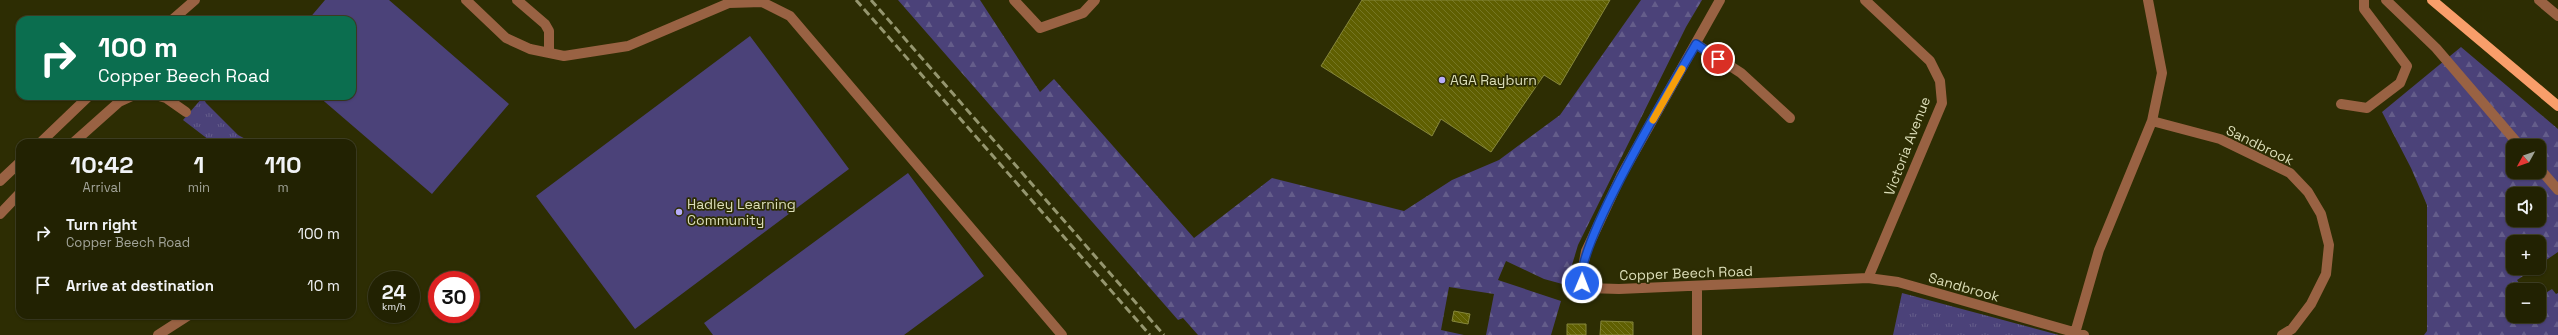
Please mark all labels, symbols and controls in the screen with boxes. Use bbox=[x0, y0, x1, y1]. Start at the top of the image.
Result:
text: 100 m bbox=[98, 29, 178, 65]
icon: right bbox=[32, 32, 84, 84]
pin bbox=[1701, 42, 1735, 76]
icon: arrive bbox=[1707, 48, 1729, 70]
text: Copper Beech Road bbox=[98, 64, 270, 87]
place label: AGA Rayburn bbox=[1450, 71, 1537, 89]
marker: AGA Rayburn bbox=[1437, 75, 1447, 85]
street label: Victoria Avenue bbox=[1880, 94, 1934, 198]
street label: Sandbrook bbox=[2223, 121, 2297, 169]
north arrow bbox=[2506, 139, 2546, 179]
map controls bbox=[2506, 139, 2546, 323]
text: 10:42 bbox=[70, 149, 133, 180]
text: 1 bbox=[193, 149, 204, 180]
text: 110 bbox=[264, 149, 302, 180]
text: Arrival bbox=[83, 179, 121, 196]
text: min bbox=[188, 179, 210, 196]
text: m bbox=[277, 179, 289, 196]
button: sound bbox=[2506, 187, 2546, 227]
place label: Hadley Learning Community bbox=[687, 195, 796, 229]
marker: Hadley Learning Community bbox=[674, 207, 684, 217]
text: Turn right bbox=[66, 215, 137, 234]
icon: right bbox=[32, 222, 54, 244]
text: 100 m bbox=[298, 224, 340, 243]
text: Copper Beech Road bbox=[66, 234, 190, 251]
button: + bbox=[2506, 235, 2546, 275]
position arrow bbox=[1561, 262, 1603, 304]
street label: Copper Beech Road bbox=[1619, 262, 1753, 284]
street label: Sandbrook bbox=[1926, 268, 2002, 306]
speed limit sign: 30 bbox=[428, 271, 480, 323]
icon: arrive bbox=[32, 274, 54, 296]
text: Arrive at destination bbox=[66, 276, 214, 295]
text: 10 m bbox=[307, 276, 340, 295]
text: 24 bbox=[382, 279, 406, 305]
button: − bbox=[2506, 283, 2546, 323]
text: km/h bbox=[382, 300, 406, 313]

